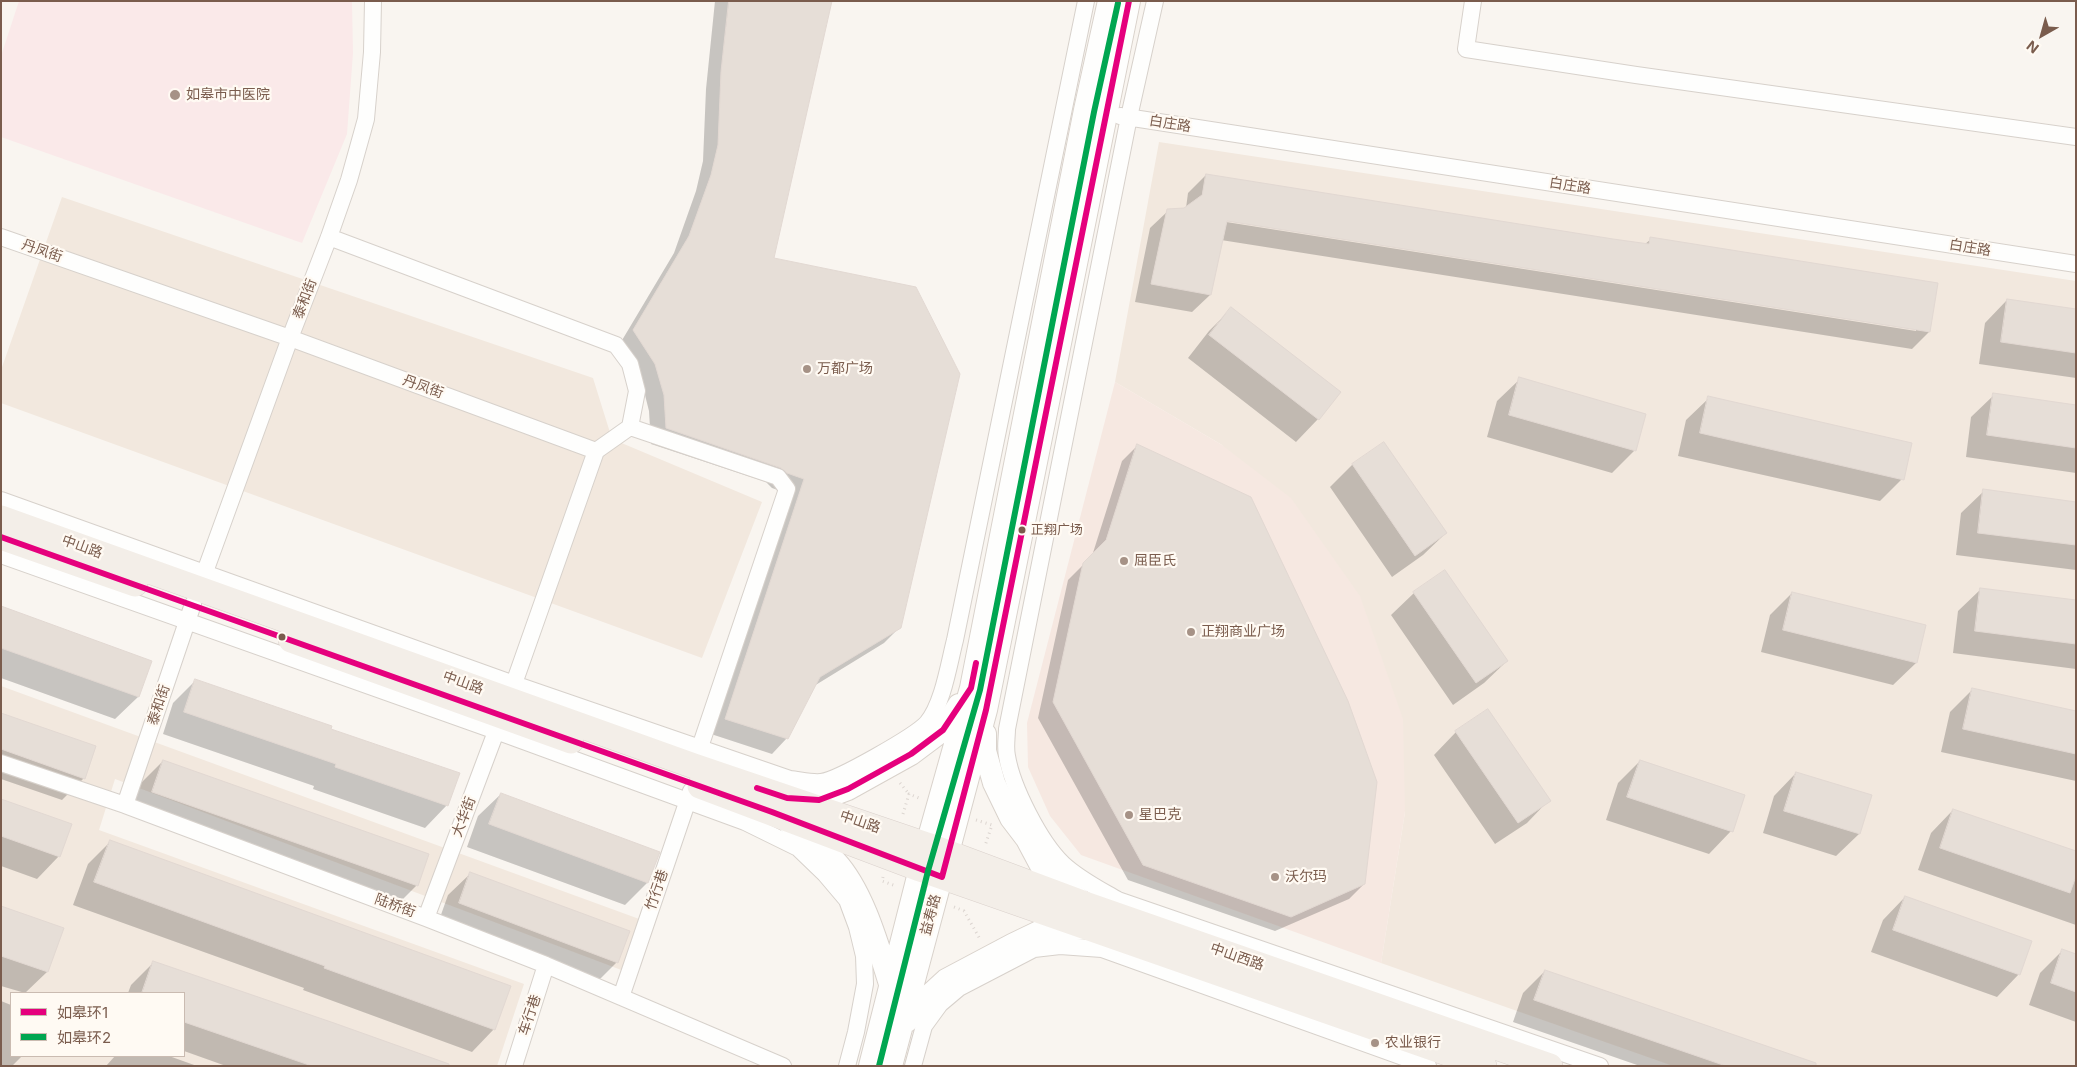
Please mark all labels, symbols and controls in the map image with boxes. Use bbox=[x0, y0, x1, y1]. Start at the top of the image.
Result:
north arrow bbox=[2017, 10, 2067, 60]
text: N bbox=[2023, 37, 2042, 57]
place label: 如皋市中医院 bbox=[186, 87, 270, 103]
marker: 如皋市中医院 bbox=[168, 88, 182, 102]
street label: 白庄路 bbox=[1148, 112, 1192, 136]
street label: 白庄路 bbox=[1548, 174, 1592, 198]
street label: 丹凤街 bbox=[19, 236, 65, 266]
street label: 白庄路 bbox=[1948, 236, 1992, 260]
street label: 泰和街 bbox=[290, 276, 320, 322]
place label: 万都广场 bbox=[817, 361, 873, 377]
marker: 万都广场 bbox=[801, 363, 813, 375]
street label: 丹凤街 bbox=[400, 372, 446, 402]
place label: 正翔广场 bbox=[1031, 522, 1083, 538]
marker: 正翔广场 bbox=[1017, 525, 1027, 535]
street label: 中山路 bbox=[59, 532, 105, 562]
place label: 屈臣氏 bbox=[1134, 553, 1176, 569]
marker: 屈臣氏 bbox=[1118, 555, 1130, 567]
place label: 正翔商业广场 bbox=[1201, 624, 1285, 640]
marker: 正翔商业广场 bbox=[1185, 626, 1197, 638]
unlabelled marker bbox=[277, 632, 287, 642]
street label: 中山路 bbox=[440, 668, 486, 698]
street label: 泰和街 bbox=[145, 682, 173, 728]
street label: 大华街 bbox=[449, 794, 479, 840]
street label: 中山路 bbox=[837, 807, 883, 837]
place label: 星巴克 bbox=[1139, 807, 1181, 823]
marker: 星巴克 bbox=[1123, 809, 1135, 821]
street label: 竹行巷 bbox=[642, 867, 672, 913]
place label: 沃尔玛 bbox=[1285, 869, 1327, 885]
marker: 沃尔玛 bbox=[1269, 871, 1281, 883]
street label: 陆桥街 bbox=[372, 891, 418, 921]
street label: 益寿路 bbox=[917, 893, 945, 937]
street label: 中山西路 bbox=[1208, 940, 1266, 974]
legend bbox=[10, 992, 185, 1057]
street label: 车行巷 bbox=[516, 992, 544, 1038]
text: 如皋环1 bbox=[57, 1003, 108, 1022]
text: 如皋环2 bbox=[57, 1028, 111, 1047]
place label: 农业银行 bbox=[1385, 1035, 1441, 1051]
marker: 农业银行 bbox=[1369, 1037, 1381, 1049]

